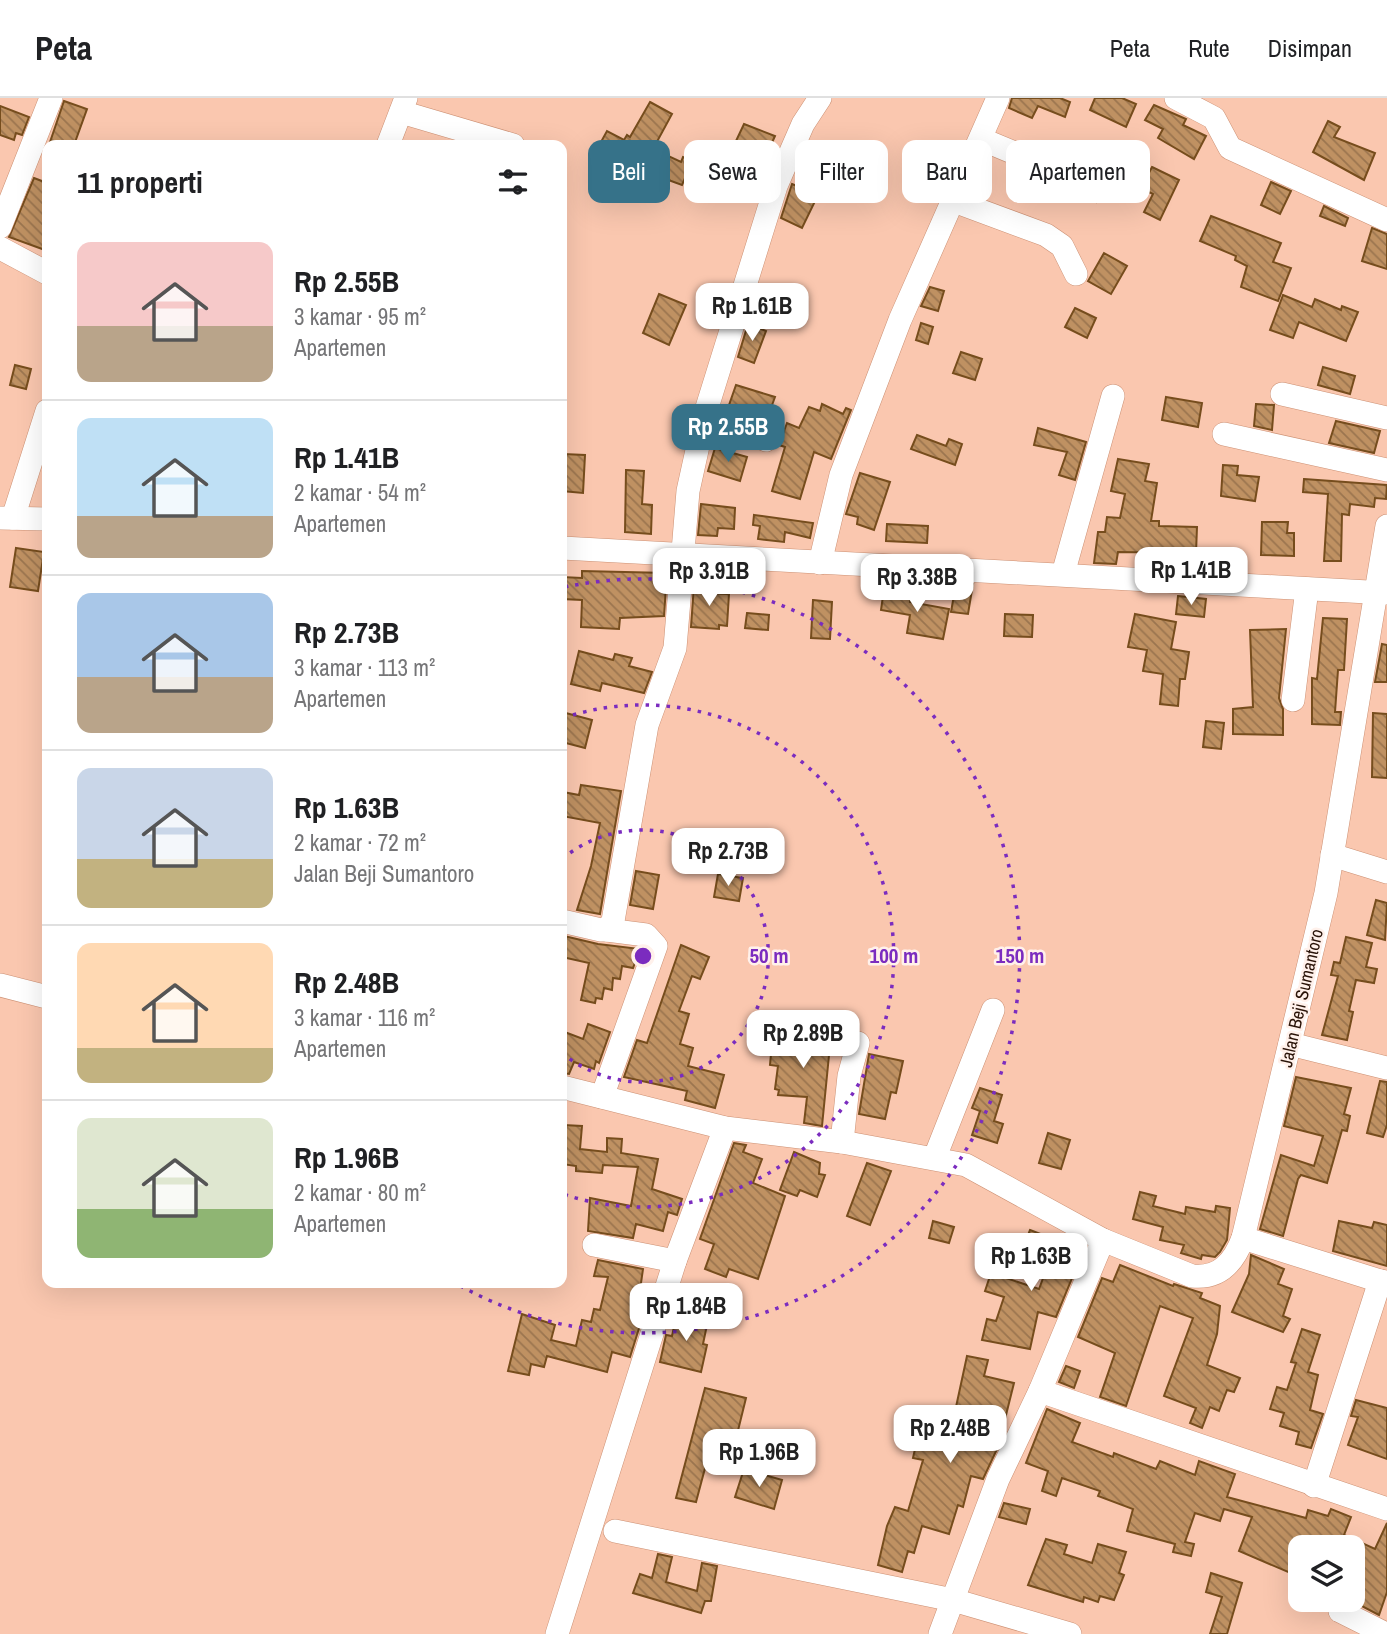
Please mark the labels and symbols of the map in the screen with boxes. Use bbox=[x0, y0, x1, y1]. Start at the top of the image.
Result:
pin: Rp 1.61B bbox=[680, 284, 824, 343]
pin: Rp 2.55B bbox=[656, 404, 800, 464]
pin: Rp 1.41B bbox=[1119, 547, 1263, 607]
pin: Rp 3.91B bbox=[637, 548, 781, 608]
pin: Rp 3.38B bbox=[845, 554, 989, 614]
pin: Rp 2.73B bbox=[656, 828, 800, 888]
street label: Jalan Beji Sumantoro bbox=[1273, 926, 1329, 1070]
text: 50 m bbox=[749, 941, 789, 970]
text: 100 m bbox=[870, 941, 918, 970]
text: 150 m bbox=[996, 941, 1044, 970]
centre of rings bbox=[631, 944, 655, 968]
pin: Rp 2.89B bbox=[731, 1010, 875, 1070]
pin: Rp 1.63B bbox=[959, 1234, 1103, 1293]
pin: Rp 1.84B bbox=[614, 1284, 758, 1343]
pin: Rp 2.48B bbox=[878, 1406, 1022, 1465]
pin: Rp 1.96B bbox=[687, 1430, 831, 1489]

